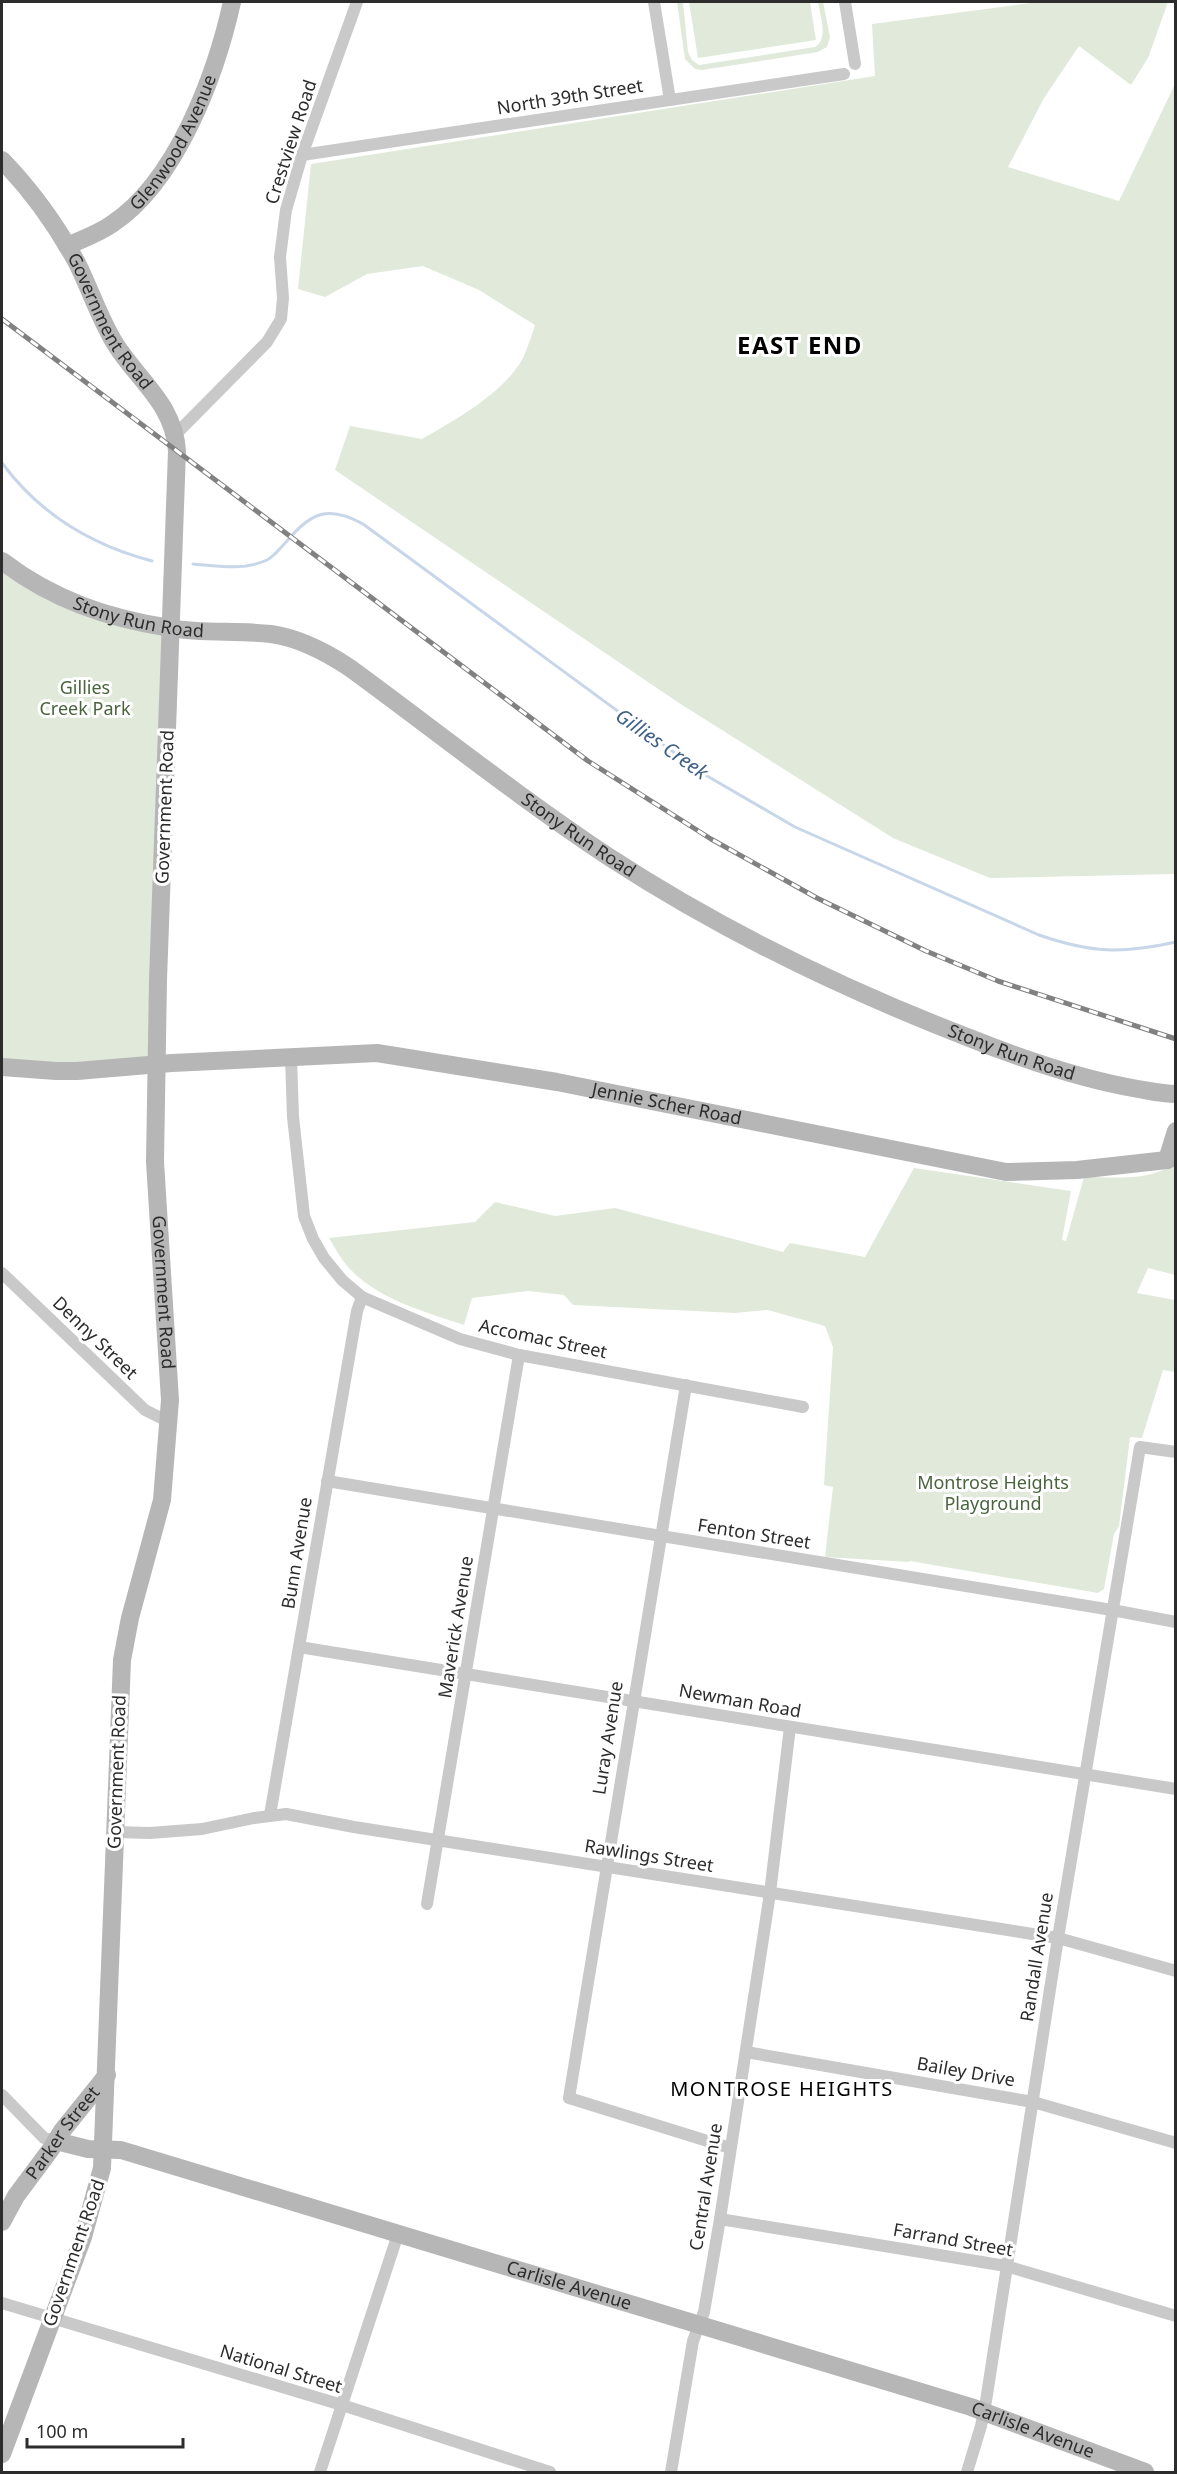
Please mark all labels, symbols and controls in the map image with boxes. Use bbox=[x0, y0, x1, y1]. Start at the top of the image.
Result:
street label: Glenwood Avenue bbox=[124, 71, 221, 215]
street label: North 39th Street bbox=[495, 73, 645, 119]
street label: Crestview Road bbox=[259, 76, 321, 207]
street label: Government Road bbox=[63, 248, 159, 394]
district label: EAST END bbox=[737, 328, 863, 361]
street label: Stony Run Road bbox=[70, 590, 204, 642]
park label: Gillies Creek Park bbox=[39, 675, 131, 720]
water label: Gillies Creek bbox=[611, 702, 715, 786]
street label: Government Road bbox=[149, 730, 179, 884]
street label: Stony Run Road bbox=[517, 787, 641, 882]
street label: Stony Run Road bbox=[945, 1018, 1078, 1085]
street label: Jennie Scher Road bbox=[588, 1076, 744, 1130]
street label: Government Road bbox=[147, 1215, 181, 1370]
street label: Denny Street bbox=[48, 1291, 144, 1384]
street label: Accomac Street bbox=[477, 1313, 610, 1363]
park label: Montrose Heights Playground bbox=[917, 1470, 1069, 1515]
street label: Bunn Avenue bbox=[275, 1495, 317, 1611]
street label: Fenton Street bbox=[696, 1512, 813, 1554]
street label: Maverick Avenue bbox=[432, 1554, 478, 1700]
street label: Newman Road bbox=[677, 1677, 803, 1723]
street label: Luray Avenue bbox=[586, 1679, 628, 1796]
street label: Government Road bbox=[101, 1695, 131, 1849]
street label: Rawlings Street bbox=[583, 1833, 716, 1877]
street label: Randall Avenue bbox=[1014, 1890, 1058, 2023]
street label: Bailey Drive bbox=[915, 2051, 1017, 2091]
district label: MONTROSE HEIGHTS bbox=[670, 2075, 894, 2102]
street label: Parker Street bbox=[19, 2080, 105, 2184]
street label: Central Avenue bbox=[683, 2121, 727, 2252]
street label: Government Road bbox=[37, 2176, 109, 2329]
street label: Farrand Street bbox=[891, 2217, 1015, 2261]
street label: Carlisle Avenue bbox=[504, 2254, 635, 2315]
street label: National Street bbox=[217, 2338, 346, 2398]
street label: Carlisle Avenue bbox=[968, 2395, 1098, 2463]
scale bar bbox=[27, 2411, 183, 2449]
text: 100 m bbox=[36, 2419, 88, 2443]

